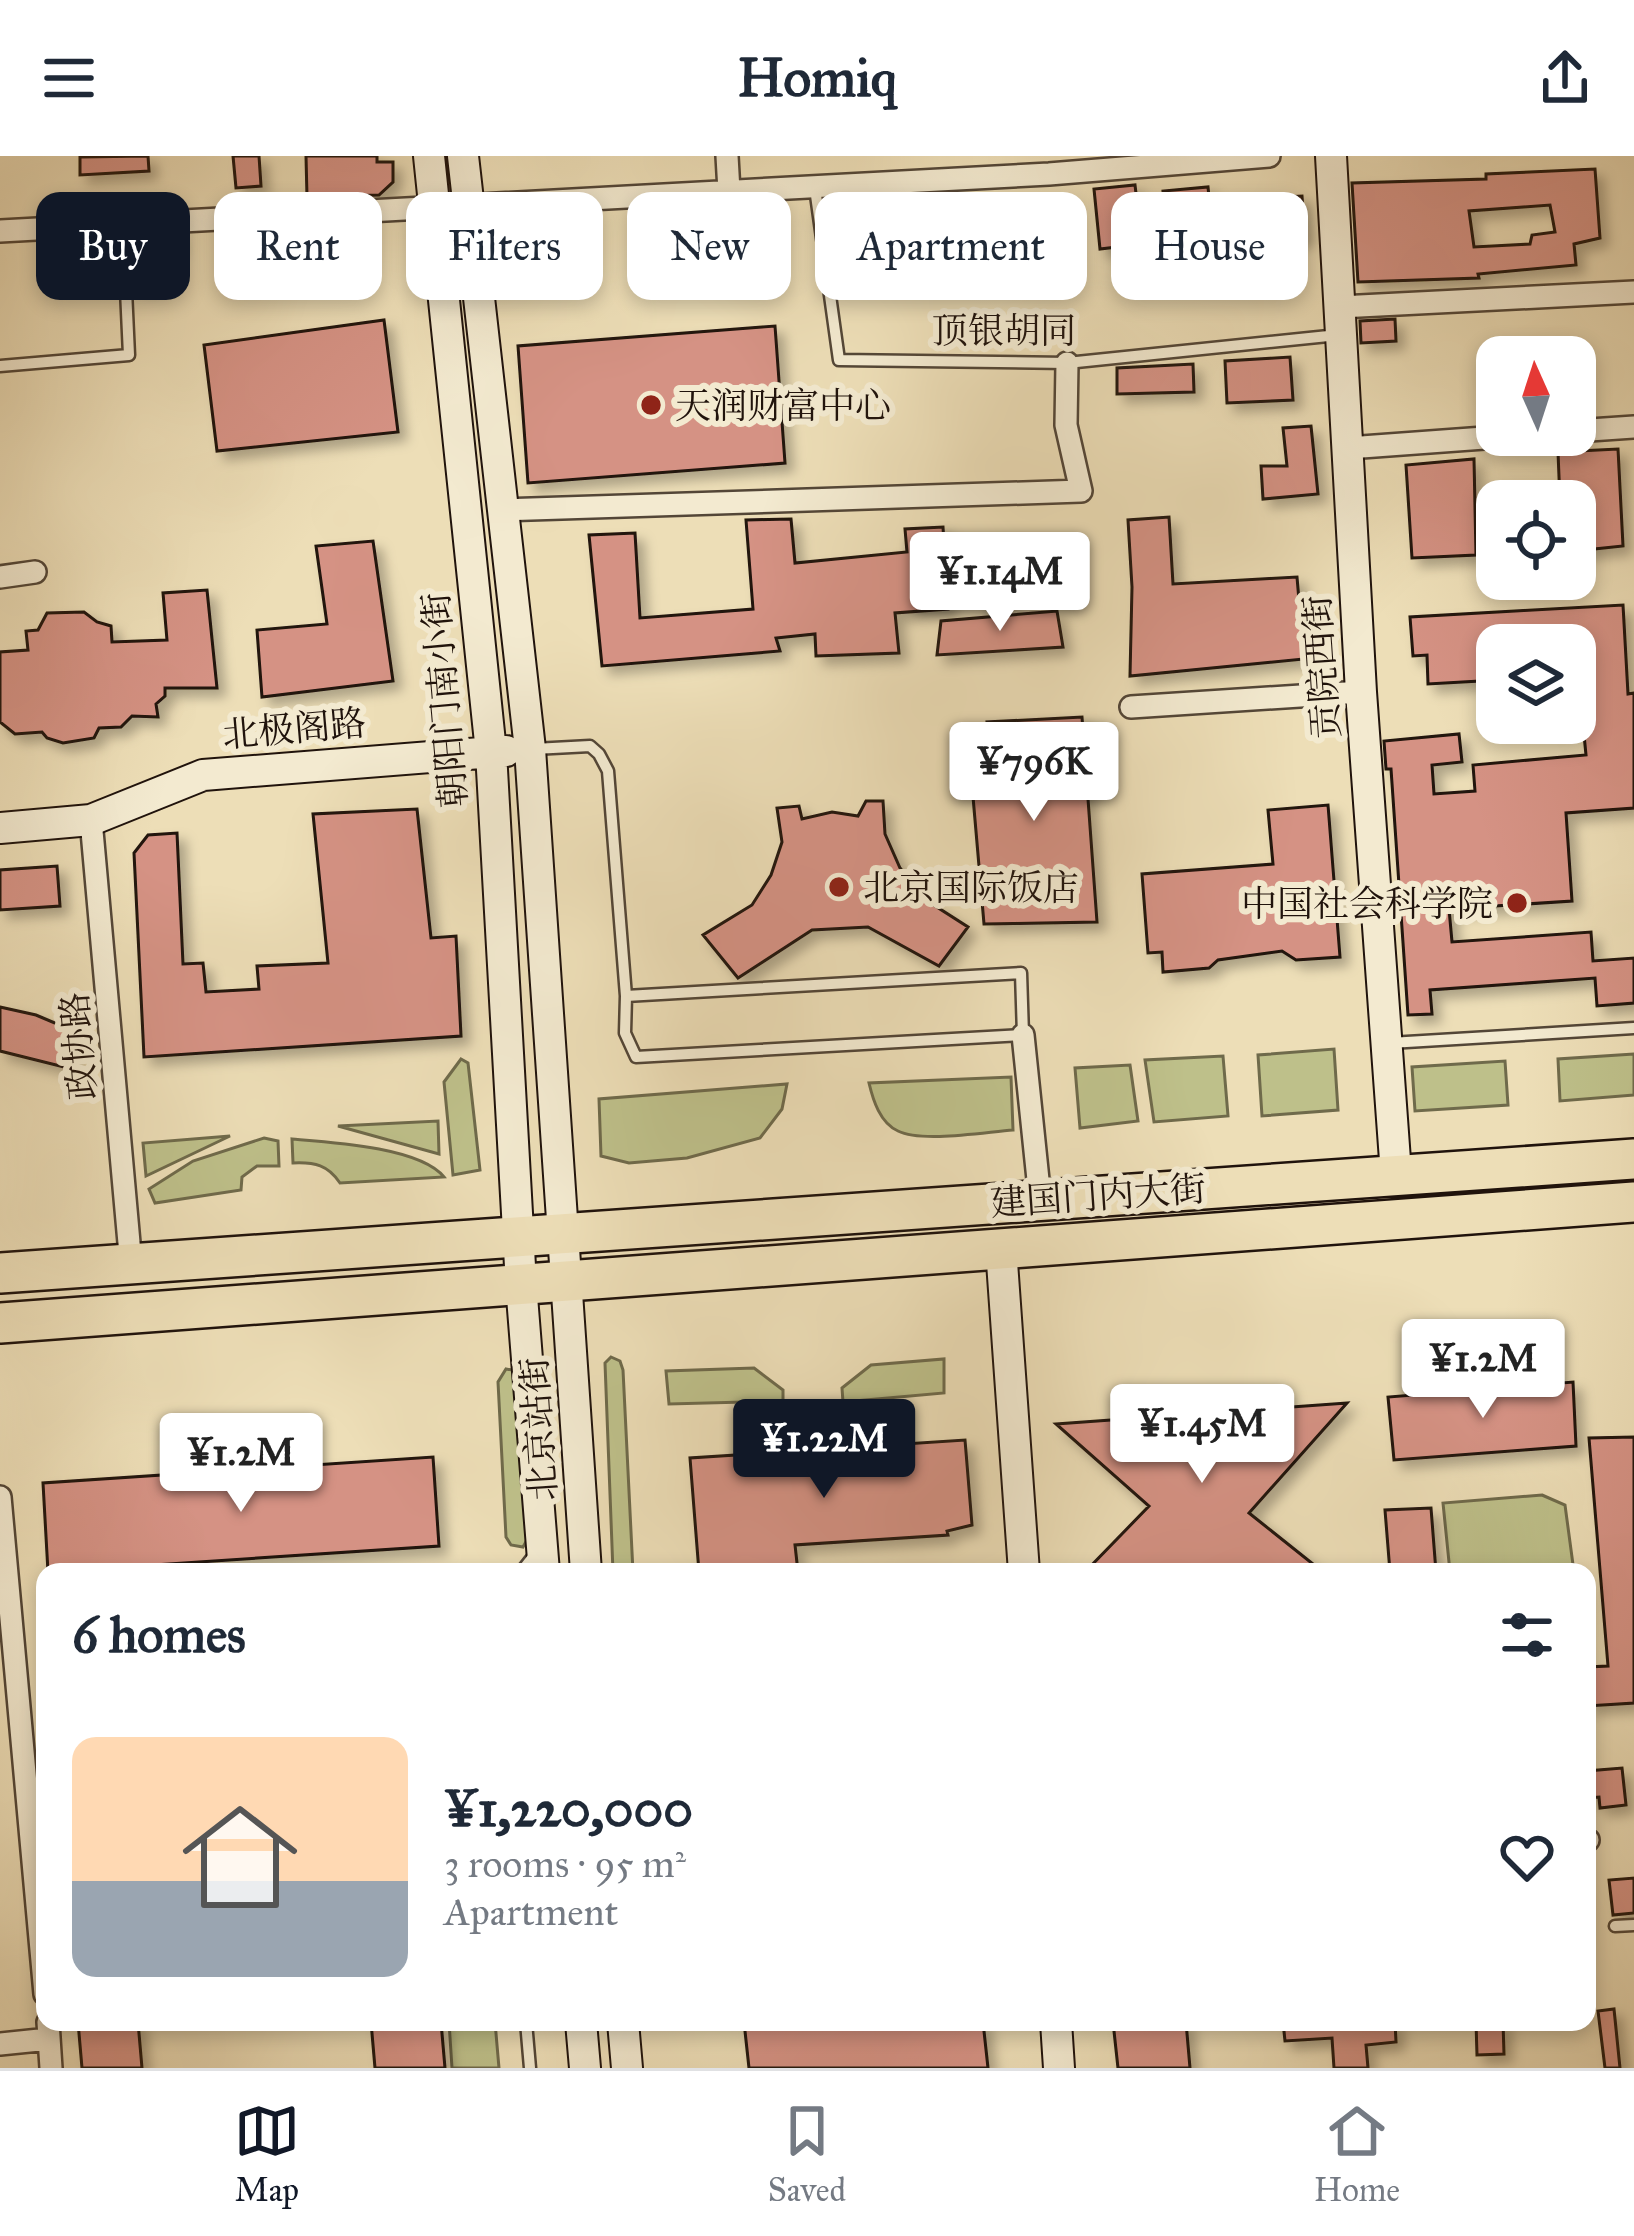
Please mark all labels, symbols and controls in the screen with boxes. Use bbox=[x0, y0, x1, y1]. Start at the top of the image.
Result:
icon: menu bbox=[36, 45, 102, 111]
text: Homiq bbox=[737, 45, 897, 111]
icon: share bbox=[1532, 45, 1598, 111]
chip: Buy bbox=[36, 192, 190, 300]
chip: Rent bbox=[214, 192, 382, 300]
chip: Filters bbox=[406, 192, 603, 300]
chip: New bbox=[627, 192, 791, 300]
chip: Apartment bbox=[815, 192, 1087, 300]
chip: House bbox=[1111, 192, 1308, 300]
street label: 顶银胡同 bbox=[932, 309, 1076, 353]
north arrow bbox=[1476, 336, 1596, 456]
map controls bbox=[1476, 336, 1596, 744]
place label: 天润财富中心 bbox=[675, 384, 891, 428]
marker: 天润财富中心 bbox=[638, 392, 664, 418]
button: locate bbox=[1476, 480, 1596, 600]
pin: ¥1.14M bbox=[902, 532, 1098, 634]
text: ¥1.14M bbox=[937, 547, 1063, 595]
street label: 朝阳门南小街 bbox=[414, 590, 476, 809]
street label: 贡院西街 bbox=[1295, 594, 1349, 740]
button: layers bbox=[1476, 624, 1596, 744]
street label: 北极阁路 bbox=[220, 701, 368, 757]
pin: ¥796K bbox=[950, 722, 1118, 824]
text: ¥796K bbox=[976, 737, 1092, 785]
place label: 北京国际饭店 bbox=[863, 866, 1079, 910]
marker: 北京国际饭店 bbox=[826, 874, 852, 900]
place label: 中国社会科学院 bbox=[1241, 882, 1493, 926]
marker: 中国社会科学院 bbox=[1504, 890, 1530, 916]
street label: 政协路 bbox=[52, 990, 106, 1102]
street label: 建国门内大街 bbox=[989, 1167, 1207, 1225]
pin: ¥1.2M bbox=[1399, 1319, 1567, 1421]
text: ¥1.2M bbox=[1429, 1334, 1537, 1382]
street label: 北京站街 bbox=[512, 1356, 566, 1502]
pin: ¥1.45M bbox=[1104, 1384, 1300, 1486]
pin: ¥1.22M bbox=[726, 1399, 922, 1501]
text: ¥1.45M bbox=[1137, 1399, 1267, 1447]
pin: ¥1.2M bbox=[157, 1413, 325, 1515]
text: ¥1.22M bbox=[760, 1414, 888, 1462]
text: ¥1.2M bbox=[187, 1428, 295, 1476]
icon: filters bbox=[1494, 1602, 1560, 1668]
text: 6 homes bbox=[72, 1604, 246, 1666]
text: ¥1,220,000 bbox=[444, 1778, 693, 1840]
icon: home bbox=[168, 1785, 312, 1929]
icon: heart bbox=[1494, 1824, 1560, 1890]
text: 3 rooms · 95 m² bbox=[444, 1840, 686, 1888]
text: Apartment bbox=[444, 1888, 618, 1936]
tab: Map bbox=[234, 2098, 300, 2210]
tab: Saved bbox=[768, 2098, 846, 2210]
tab: Home bbox=[1314, 2098, 1400, 2210]

